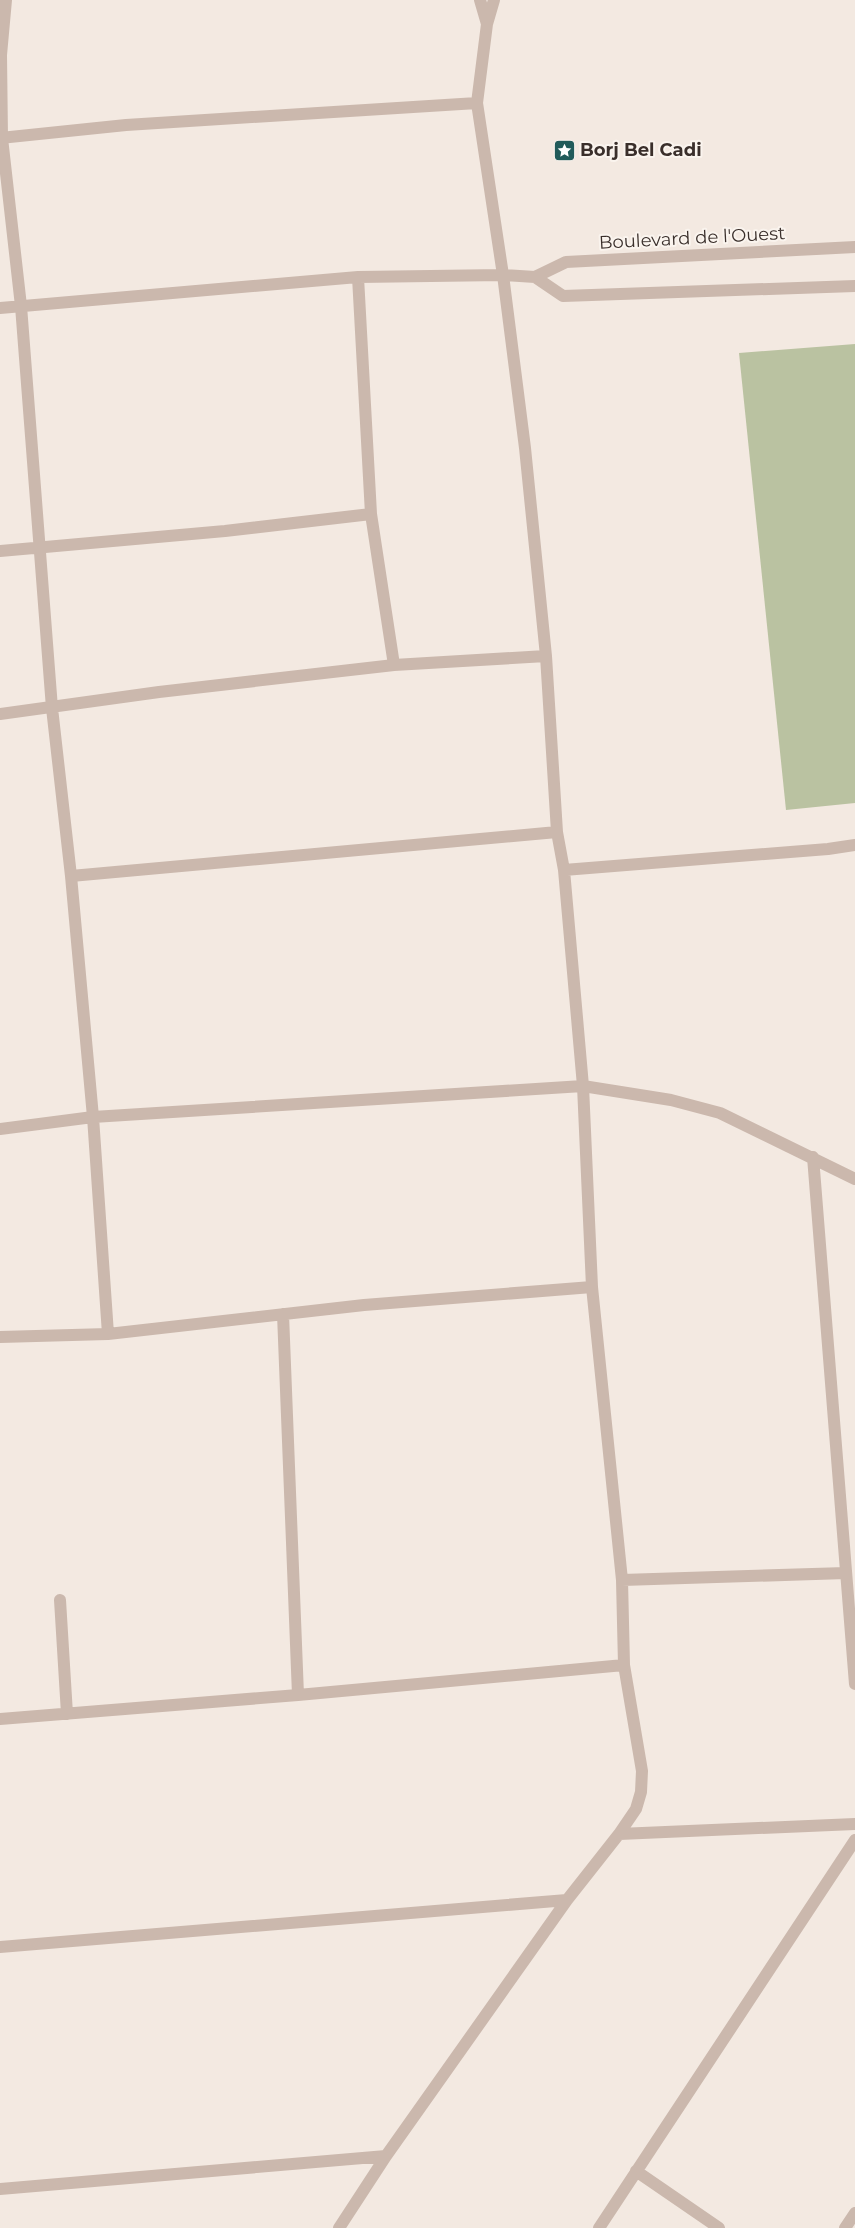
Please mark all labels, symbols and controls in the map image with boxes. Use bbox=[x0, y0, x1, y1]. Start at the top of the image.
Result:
place icon: Borj Bel Cadi bbox=[552, 138, 576, 162]
place label: Borj Bel Cadi bbox=[580, 139, 702, 161]
street label: Boulevard de l'Ouest bbox=[598, 222, 786, 254]

